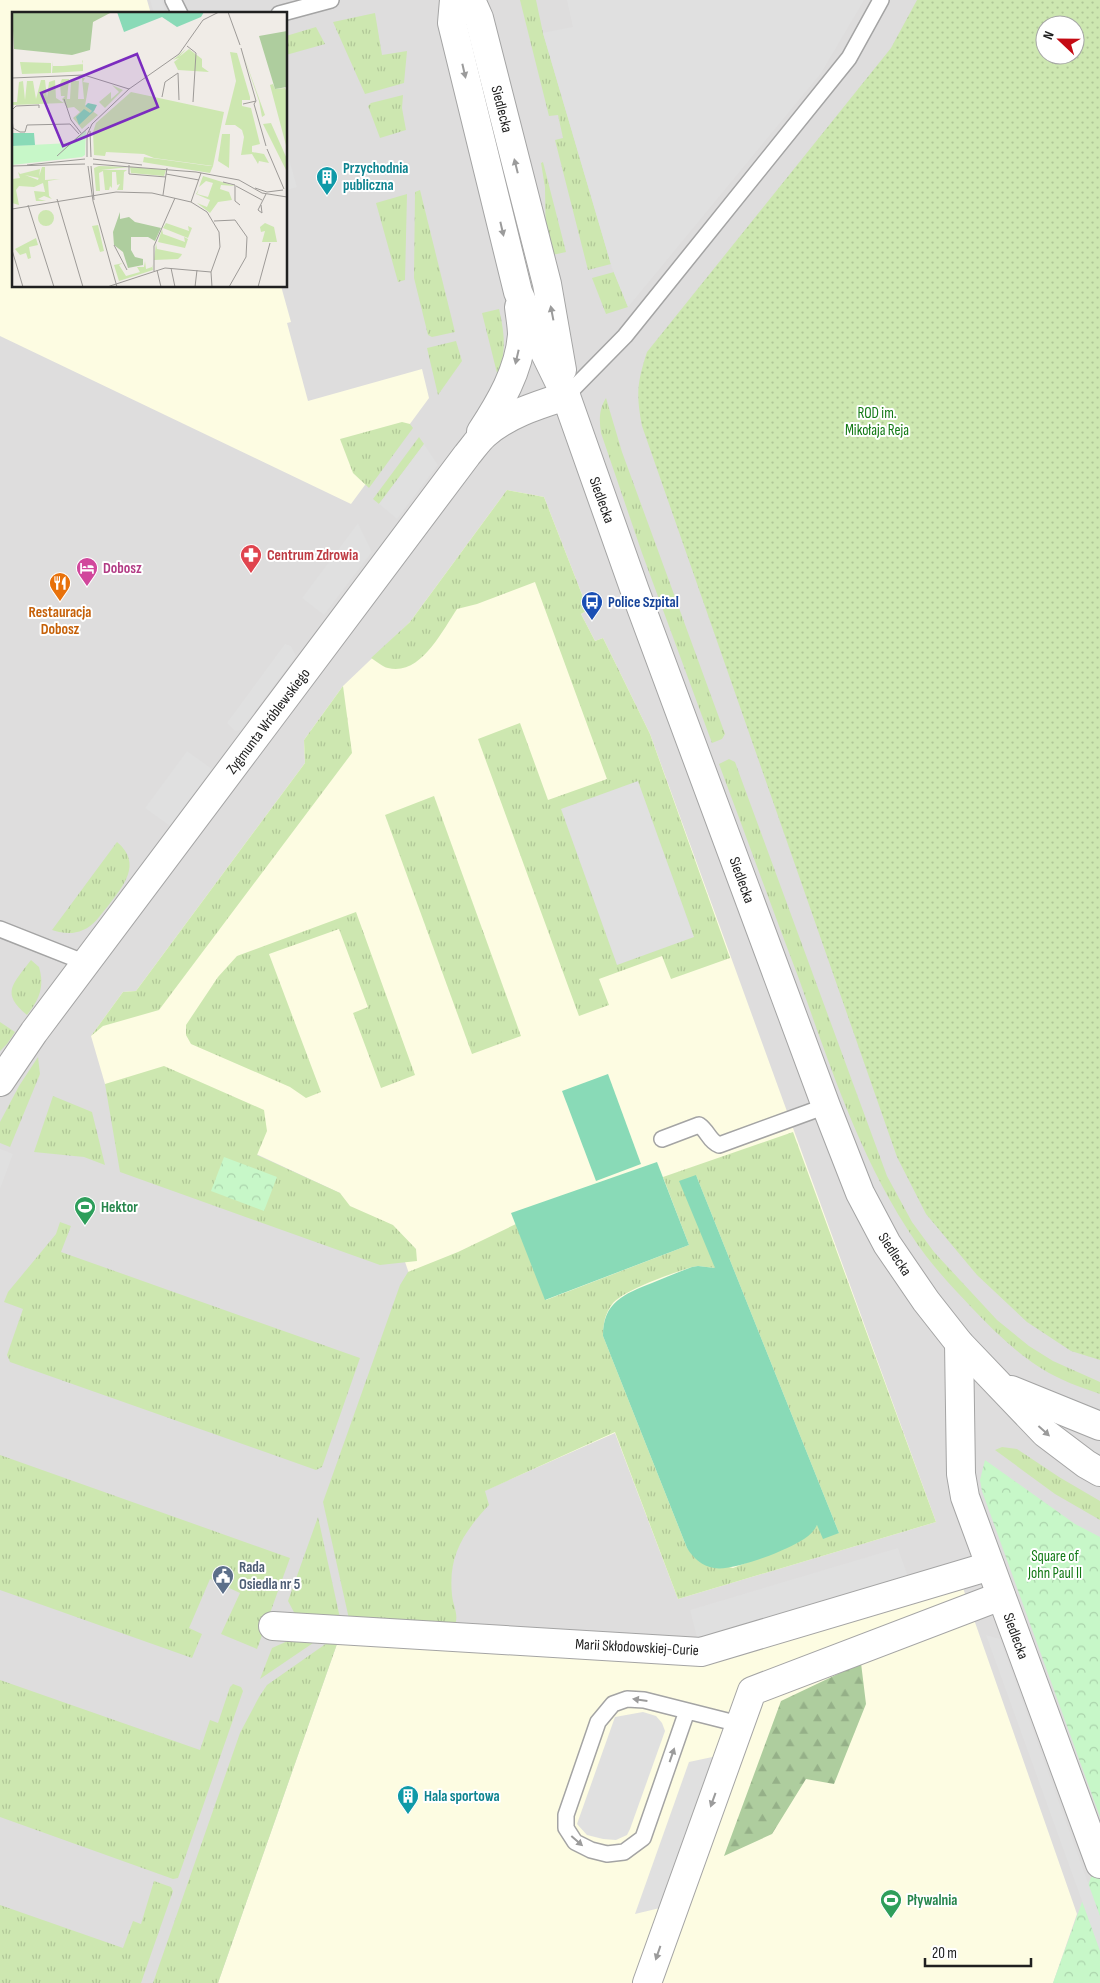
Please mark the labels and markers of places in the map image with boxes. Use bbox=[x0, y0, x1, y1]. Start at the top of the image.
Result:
place label: Przychodnia publiczna bbox=[343, 159, 408, 195]
building icon: Przychodnia publiczna bbox=[315, 165, 339, 196]
pharmacy icon: Centrum Zdrowia bbox=[239, 543, 263, 574]
place label: Centrum Zdrowia bbox=[267, 546, 358, 565]
hotel icon: Dobosz bbox=[75, 556, 99, 587]
place label: Dobosz bbox=[103, 559, 142, 578]
restaurant icon: Restauracja Dobosz bbox=[48, 571, 72, 602]
bus stop icon: Police Szpital bbox=[580, 590, 604, 621]
place label: Police Szpital bbox=[608, 593, 679, 612]
place label: Restauracja Dobosz bbox=[28, 603, 92, 639]
sports icon: Hektor bbox=[73, 1195, 97, 1226]
place label: Hektor bbox=[101, 1198, 138, 1217]
place label: Rada Osiedla nr 5 bbox=[239, 1558, 301, 1594]
public building icon: Rada Osiedla nr 5 bbox=[211, 1564, 235, 1595]
building icon: Hala sportowa bbox=[396, 1784, 420, 1815]
place label: Hala sportowa bbox=[424, 1787, 500, 1806]
sports icon: Pływalnia bbox=[879, 1888, 903, 1919]
place label: Pływalnia bbox=[907, 1891, 957, 1910]

